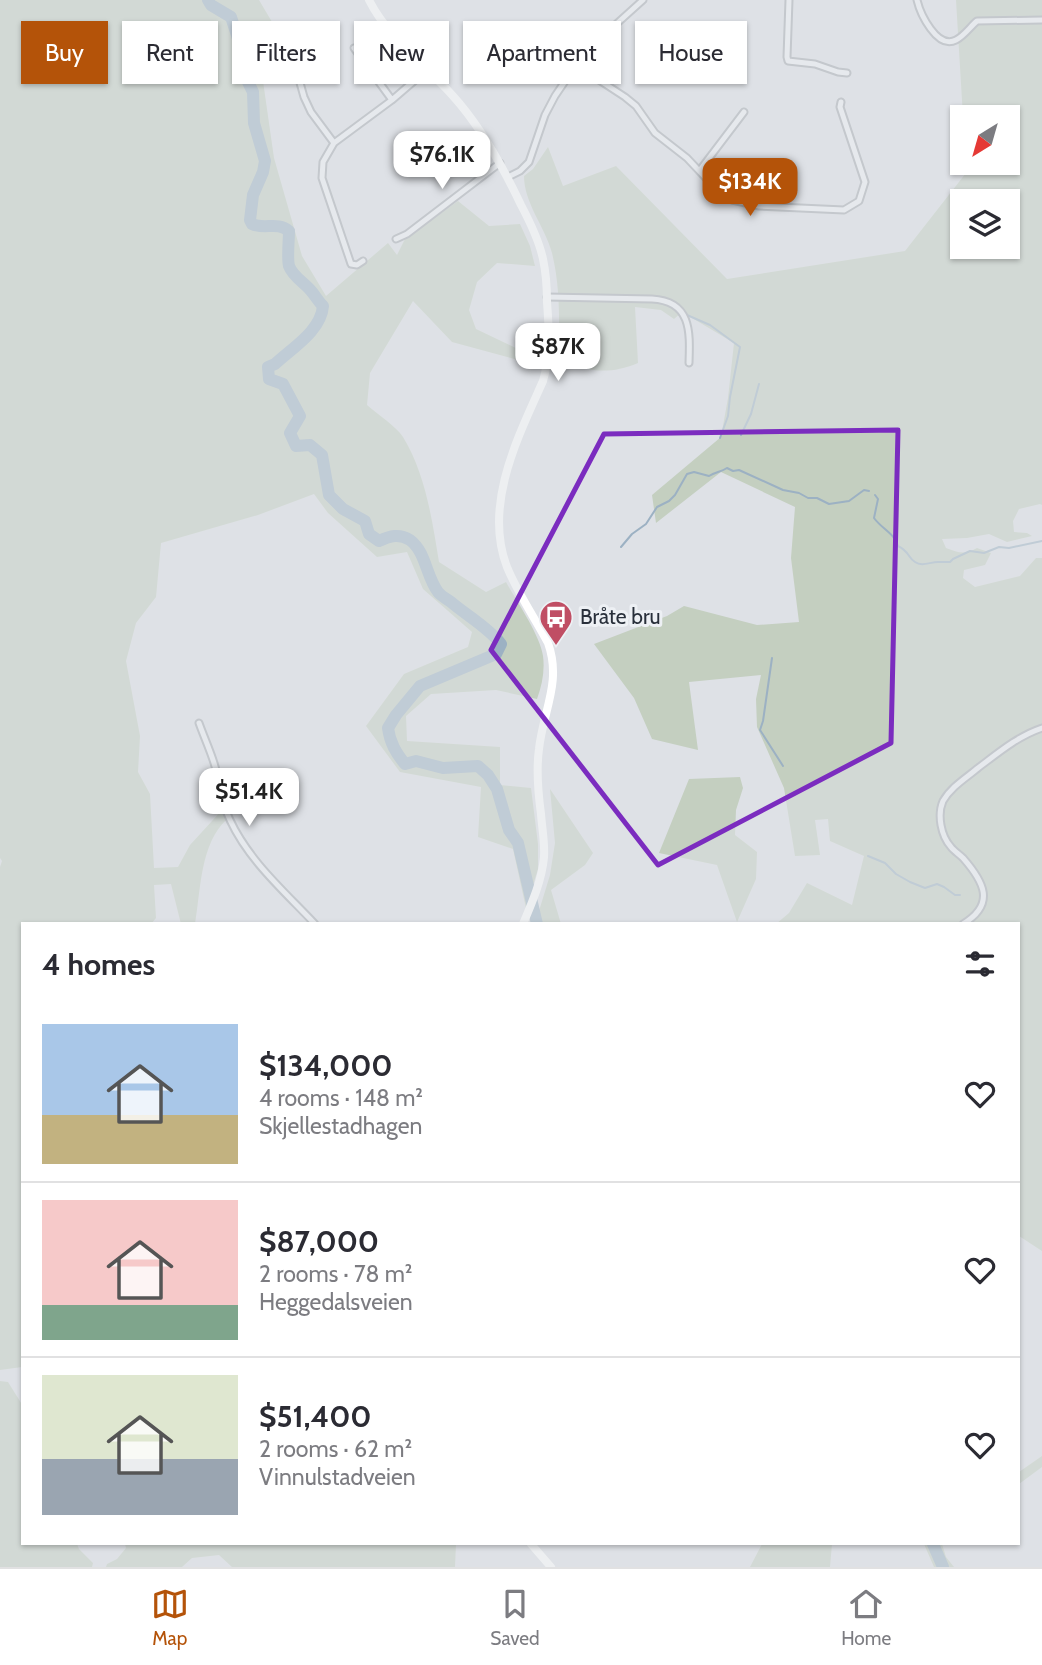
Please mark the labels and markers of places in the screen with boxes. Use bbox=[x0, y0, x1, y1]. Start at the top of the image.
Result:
pin: $76.1K bbox=[385, 132, 499, 191]
pin: $134K bbox=[701, 158, 799, 218]
pin: $87K bbox=[517, 324, 599, 383]
bus stop icon: Bråte bru bbox=[537, 598, 575, 647]
place label: Bråte bru bbox=[580, 604, 661, 629]
pin: $51.4K bbox=[192, 768, 306, 828]

